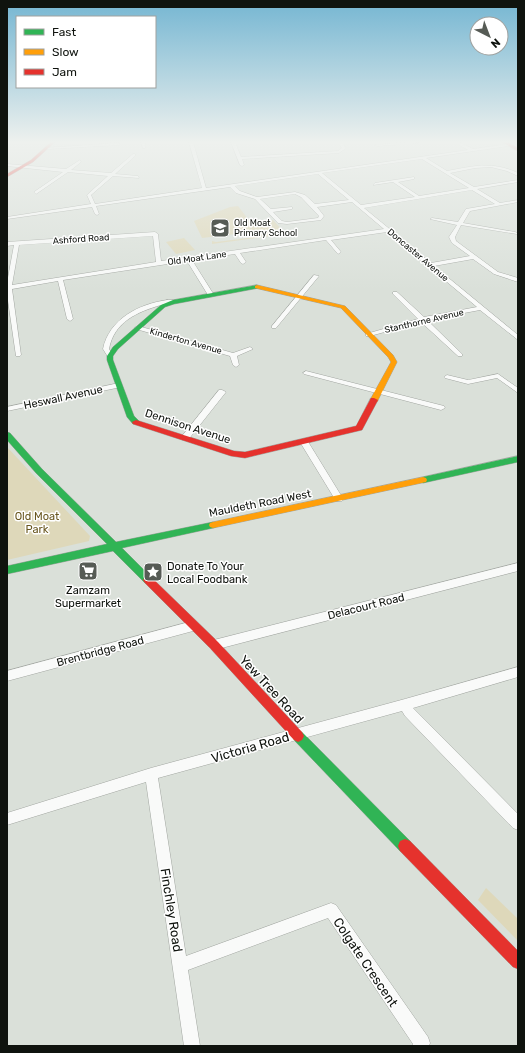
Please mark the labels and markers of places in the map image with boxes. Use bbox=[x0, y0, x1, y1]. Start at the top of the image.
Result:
school or university icon: Old Moat Primary School bbox=[209, 217, 231, 239]
place label: Old Moat Primary School bbox=[234, 218, 297, 238]
supermarket icon: Zamzam Supermarket bbox=[77, 560, 99, 582]
place label: Donate To Your Local Foodbank bbox=[167, 560, 248, 586]
place icon: Donate To Your Local Foodbank bbox=[142, 561, 164, 583]
place label: Zamzam Supermarket bbox=[55, 584, 122, 610]

